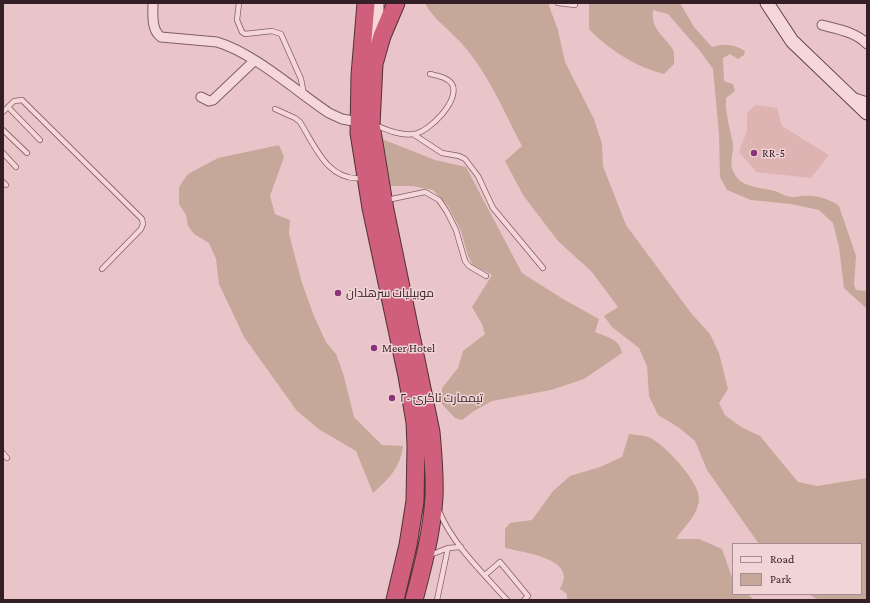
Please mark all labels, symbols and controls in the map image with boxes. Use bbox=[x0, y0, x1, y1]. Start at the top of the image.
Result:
place label: RR-5 bbox=[762, 146, 785, 160]
marker: RR-5 bbox=[749, 148, 759, 158]
place label: موبيليات سرهلدان bbox=[346, 286, 434, 300]
marker: موبيليات سرهلدان bbox=[333, 288, 343, 298]
place label: Meer Hotel bbox=[382, 341, 435, 355]
marker: Meer Hotel bbox=[369, 343, 379, 353]
place label: تيممارت ئاكرئ -٢ bbox=[400, 391, 483, 405]
marker: تيممارت ئاكرئ -٢ bbox=[387, 393, 397, 403]
legend bbox=[732, 543, 862, 595]
text: Road bbox=[770, 552, 794, 566]
text: Park bbox=[770, 572, 791, 586]

